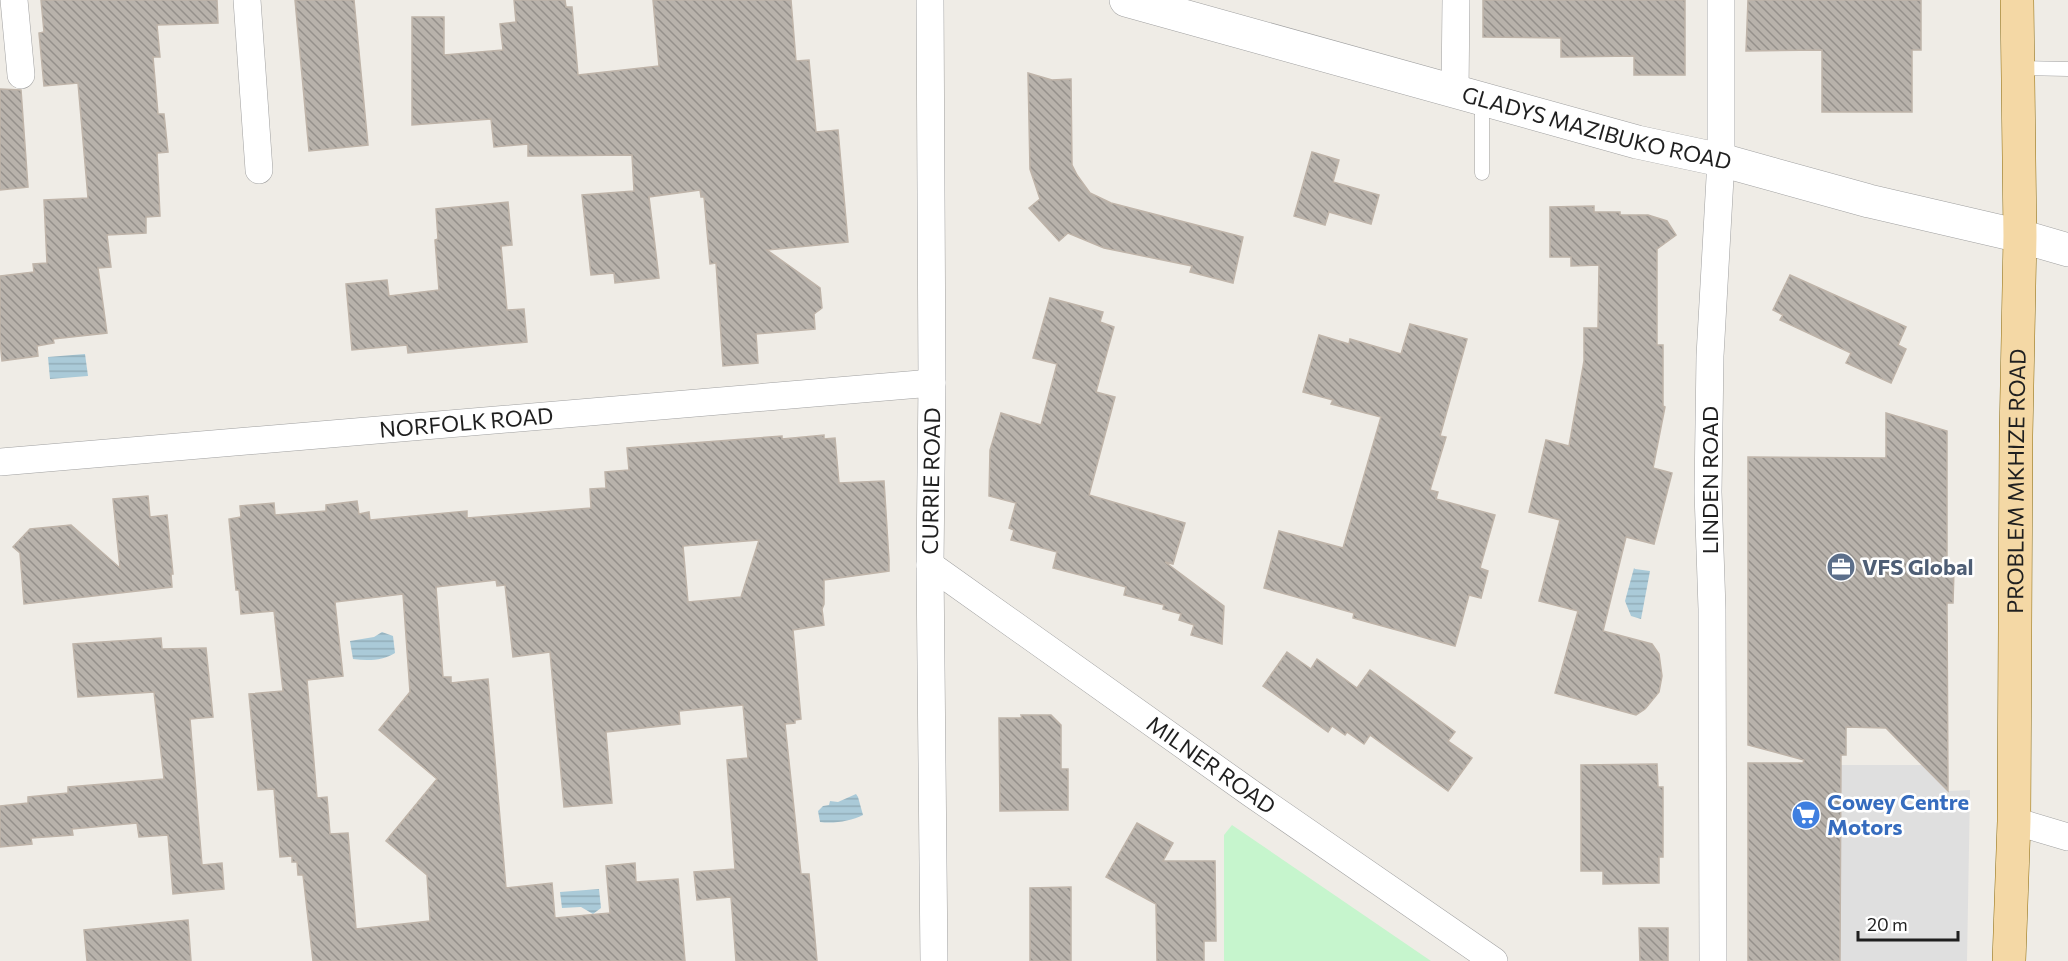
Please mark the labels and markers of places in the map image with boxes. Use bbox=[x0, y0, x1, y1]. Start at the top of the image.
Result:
office icon: VFS Global bbox=[1825, 551, 1857, 583]
place label: VFS Global bbox=[1862, 553, 1974, 580]
place label: Cowey Centre Motors bbox=[1827, 788, 1969, 840]
supermarket icon: Cowey Centre Motors bbox=[1790, 799, 1822, 831]

